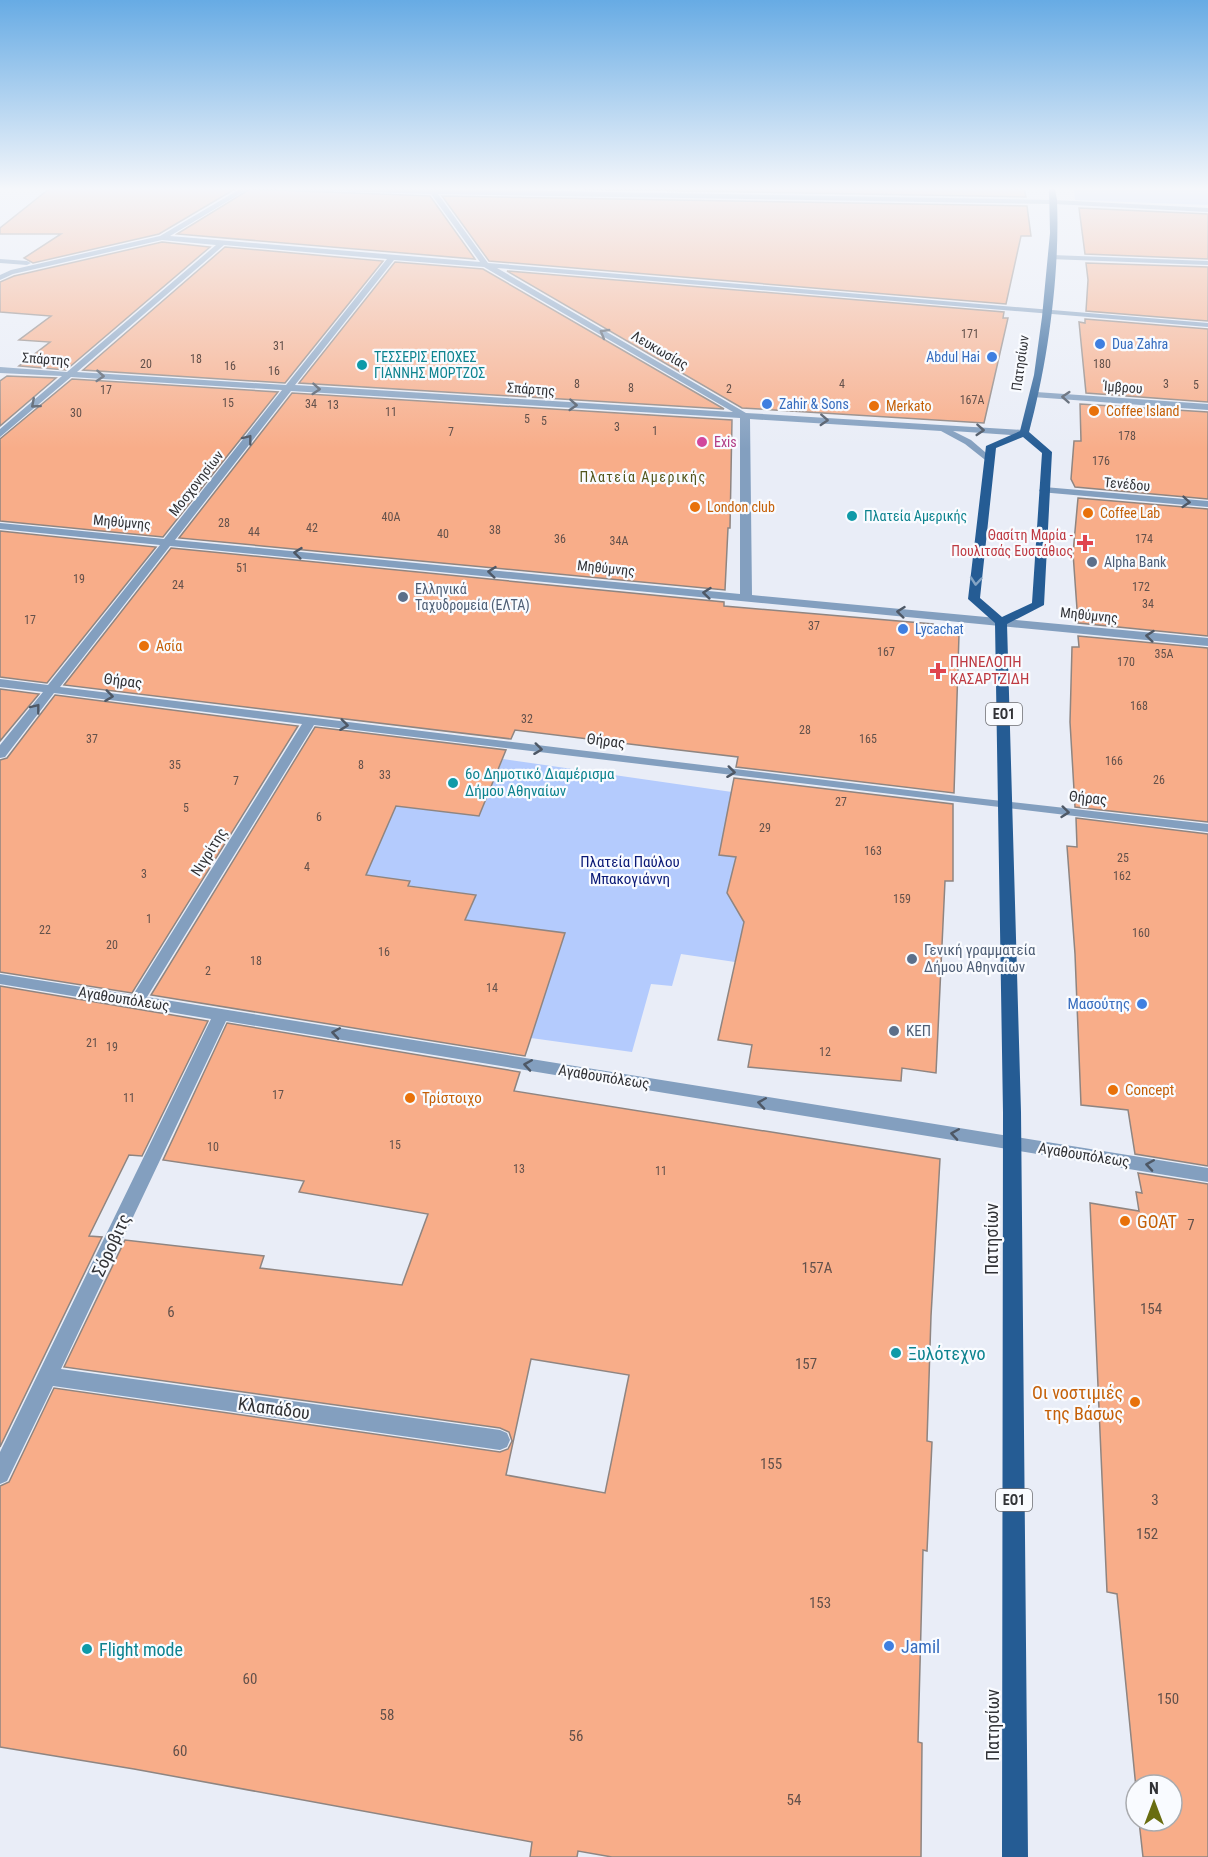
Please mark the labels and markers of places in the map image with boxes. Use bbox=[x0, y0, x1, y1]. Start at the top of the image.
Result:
place label: Dua Zahra bbox=[1112, 336, 1168, 352]
marker: Dua Zahra bbox=[1093, 337, 1107, 351]
place label: ΤΕΣΣΕΡΙΣ ΕΠΟΧΕΣ ΓΙΑΝΝΗΣ ΜΟΡΤΖΟΣ bbox=[374, 349, 485, 381]
place label: Abdul Hai bbox=[926, 349, 980, 365]
marker: Abdul Hai bbox=[985, 350, 999, 364]
marker: ΤΕΣΣΕΡΙΣ ΕΠΟΧΕΣ ΓΙΑΝΝΗΣ ΜΟΡΤΖΟΣ bbox=[355, 358, 369, 372]
place label: Zahir & Sons bbox=[779, 396, 849, 412]
marker: Zahir & Sons bbox=[760, 397, 774, 411]
place label: Merkato bbox=[886, 398, 931, 414]
marker: Merkato bbox=[867, 399, 881, 413]
place label: Coffee Island bbox=[1106, 403, 1180, 419]
marker: Coffee Island bbox=[1087, 404, 1101, 418]
place label: Exis bbox=[714, 434, 737, 450]
marker: Exis bbox=[695, 435, 709, 449]
place label: London club bbox=[707, 499, 775, 515]
marker: London club bbox=[688, 500, 702, 514]
place label: Coffee Lab bbox=[1100, 505, 1160, 521]
marker: Coffee Lab bbox=[1081, 506, 1095, 520]
place label: Πλατεία Αμερικής bbox=[864, 508, 967, 524]
marker: Πλατεία Αμερικής bbox=[845, 509, 859, 523]
place label: Θασίτη Μαρία - Πουλιτσάς Ευστάθιος bbox=[951, 527, 1074, 559]
marker: Θασίτη Μαρία - Πουλιτσάς Ευστάθιος bbox=[1078, 536, 1092, 550]
place label: Alpha Bank bbox=[1104, 554, 1167, 570]
marker: Alpha Bank bbox=[1085, 555, 1099, 569]
place label: Ελληνικά Ταχυδρομεία (ΕΛΤΑ) bbox=[415, 581, 530, 614]
marker: Ελληνικά Ταχυδρομεία (ΕΛΤΑ) bbox=[396, 590, 410, 604]
place label: Lycachat bbox=[915, 621, 964, 637]
marker: Lycachat bbox=[896, 622, 910, 636]
place label: Ασία bbox=[156, 638, 182, 654]
marker: Ασία bbox=[137, 639, 151, 653]
place label: ΠΗΝΕΛΟΠΗ ΚΑΣΑΡΤΖΙΔΗ bbox=[950, 653, 1029, 688]
marker: ΠΗΝΕΛΟΠΗ ΚΑΣΑΡΤΖΙΔΗ bbox=[931, 664, 945, 678]
place label: 6ο Δημοτικό Διαμέρισμα Δήμου Αθηναίων bbox=[465, 765, 615, 800]
marker: 6ο Δημοτικό Διαμέρισμα Δήμου Αθηναίων bbox=[446, 776, 460, 790]
place label: Γενική γραμματεία Δήμου Αθηναίων bbox=[924, 941, 1036, 976]
marker: Γενική γραμματεία Δήμου Αθηναίων bbox=[905, 952, 919, 966]
place label: Μασούτης bbox=[1068, 995, 1130, 1013]
marker: Μασούτης bbox=[1135, 997, 1149, 1011]
place label: ΚΕΠ bbox=[906, 1022, 931, 1040]
marker: ΚΕΠ bbox=[887, 1024, 901, 1038]
place label: Concept bbox=[1125, 1081, 1174, 1099]
marker: Concept bbox=[1106, 1083, 1120, 1097]
place label: Τρίστοιχο bbox=[422, 1089, 482, 1107]
marker: Τρίστοιχο bbox=[403, 1091, 417, 1105]
place label: GOAT bbox=[1137, 1211, 1177, 1232]
marker: GOAT bbox=[1118, 1214, 1132, 1228]
place label: Ξυλότεχνο bbox=[908, 1343, 986, 1364]
marker: Ξυλότεχνο bbox=[889, 1346, 903, 1360]
place label: Οι νοστιμιές της Βάσως bbox=[1032, 1382, 1123, 1424]
marker: Οι νοστιμιές της Βάσως bbox=[1128, 1395, 1142, 1409]
place label: Jamil bbox=[901, 1636, 940, 1657]
place label: Flight mode bbox=[99, 1639, 183, 1660]
marker: Jamil bbox=[882, 1639, 896, 1653]
marker: Flight mode bbox=[80, 1642, 94, 1656]

